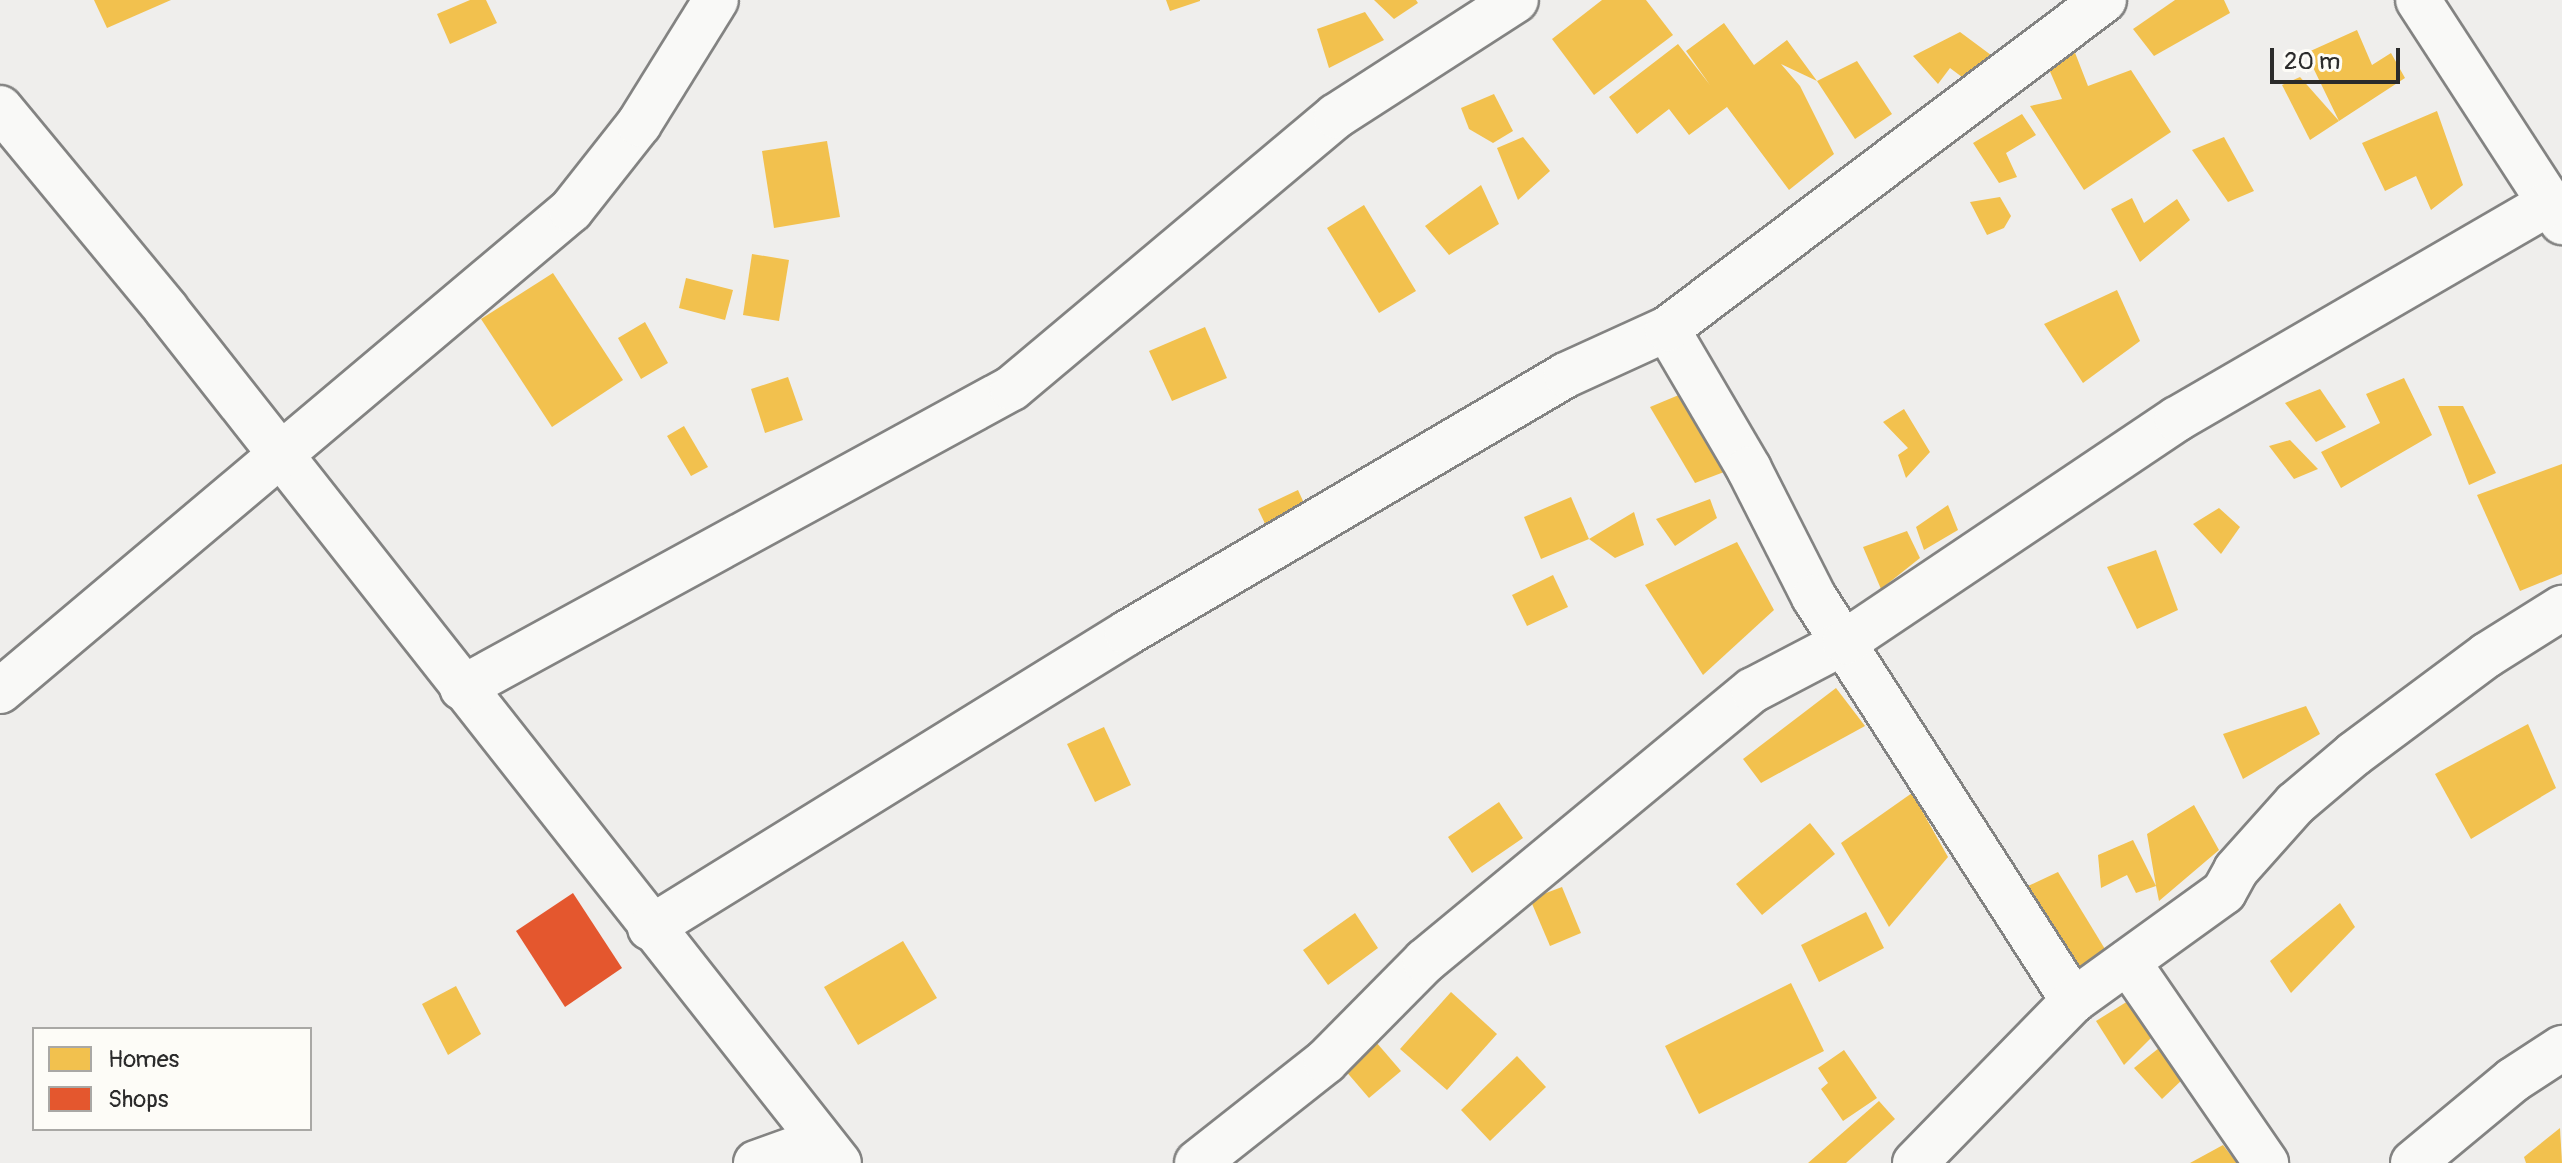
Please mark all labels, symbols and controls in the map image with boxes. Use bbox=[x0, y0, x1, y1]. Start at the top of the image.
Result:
scale bar bbox=[2274, 32, 2404, 82]
text: 20 m bbox=[2284, 47, 2340, 76]
legend bbox=[32, 1027, 312, 1131]
text: Homes bbox=[108, 1045, 179, 1074]
text: Shops bbox=[108, 1085, 168, 1114]

